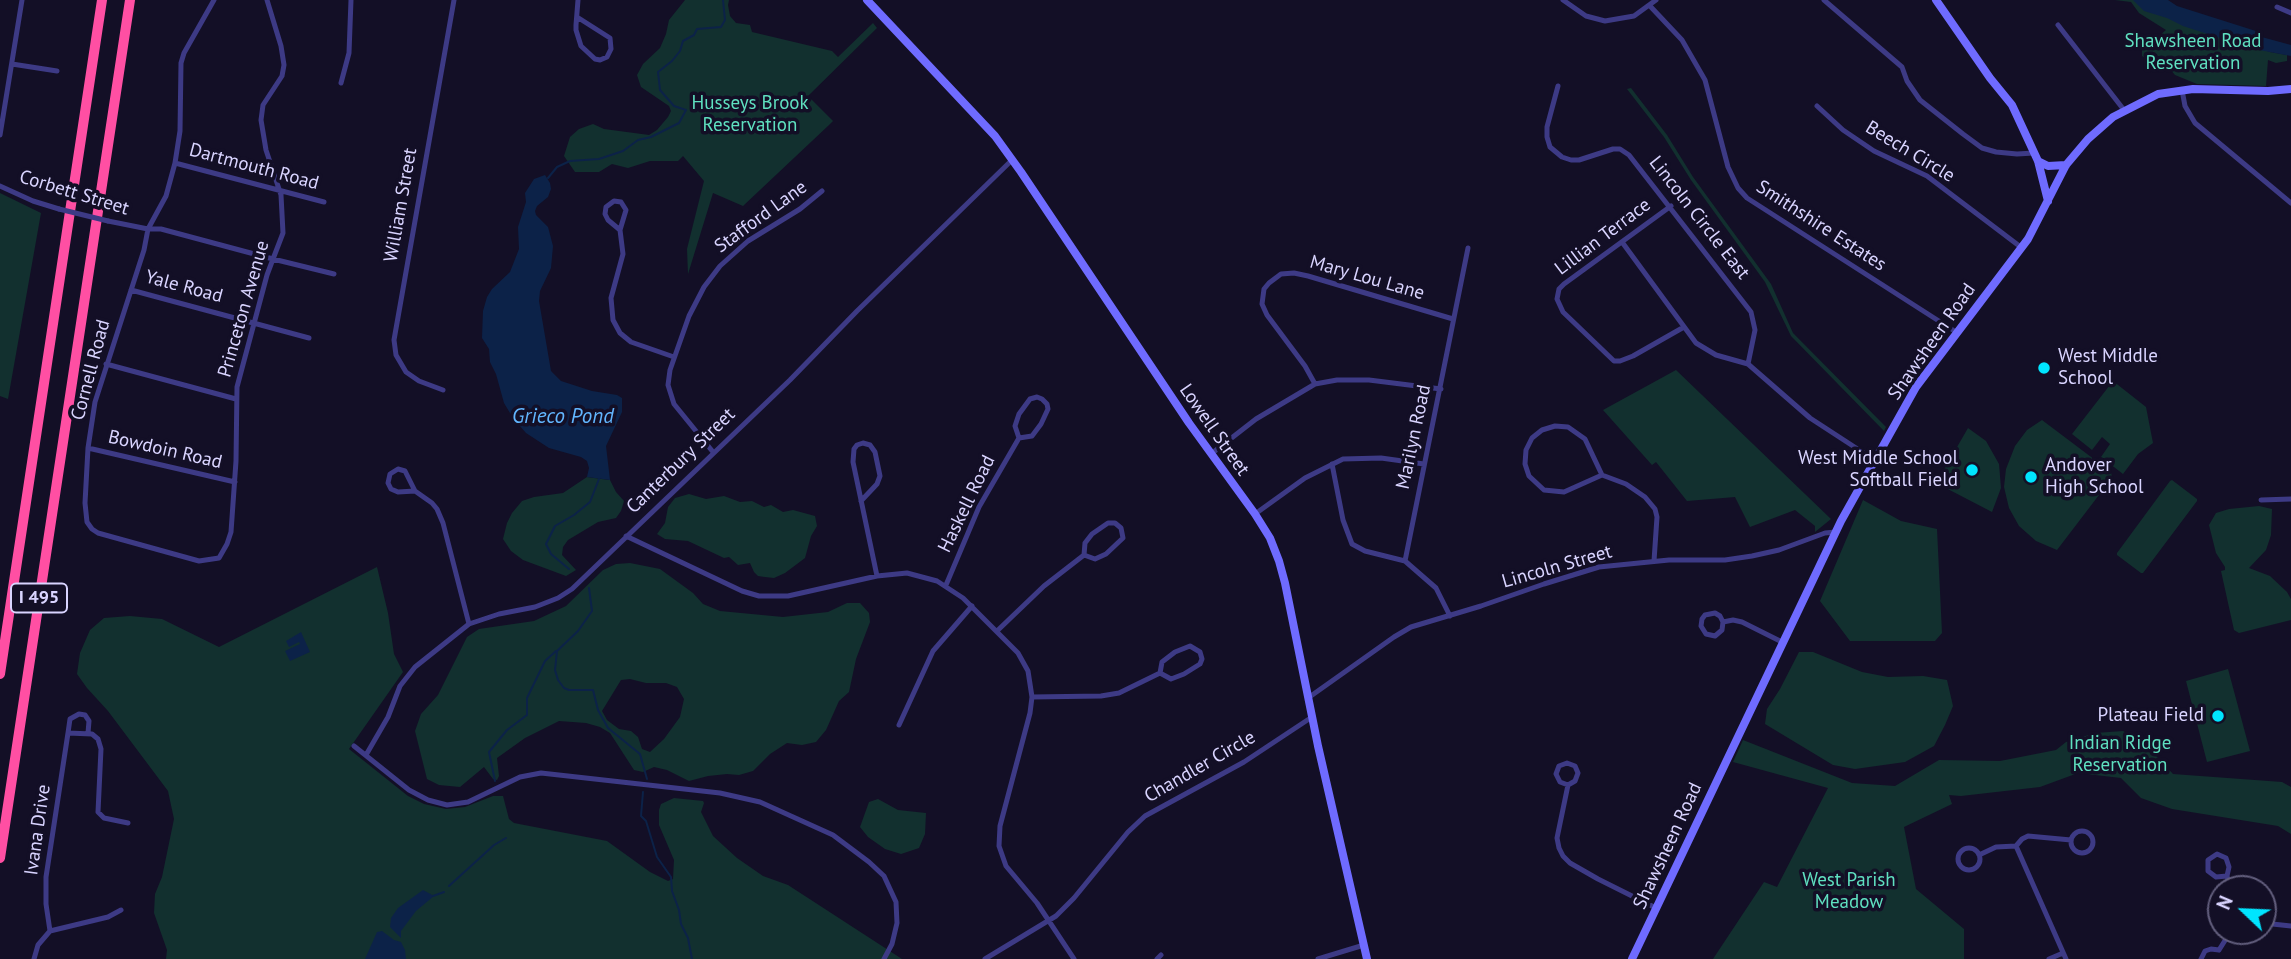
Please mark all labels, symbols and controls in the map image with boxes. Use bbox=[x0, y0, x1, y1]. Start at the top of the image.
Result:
park label: Shawsheen Road Reservation bbox=[2124, 31, 2262, 75]
park label: Husseys Brook Reservation bbox=[691, 93, 809, 137]
street label: Beech Circle bbox=[1861, 116, 1959, 188]
street label: Dartmouth Road bbox=[187, 139, 321, 195]
street label: William Street bbox=[380, 146, 422, 264]
street label: Lincoln Circle East bbox=[1644, 152, 1754, 284]
street label: Corbett Street bbox=[17, 166, 131, 220]
street label: Stafford Lane bbox=[710, 176, 812, 258]
street label: Smithshire Estates bbox=[1752, 176, 1890, 276]
street label: Lillian Terrace bbox=[1551, 194, 1655, 280]
street label: Princeton Avenue bbox=[214, 238, 274, 380]
street label: Mary Lou Lane bbox=[1307, 251, 1427, 305]
street label: Yale Road bbox=[143, 266, 225, 308]
street label: Shawsheen Road bbox=[1883, 279, 1981, 405]
street label: Cornell Road bbox=[67, 317, 115, 423]
place label: West Middle School bbox=[2058, 346, 2158, 390]
marker: West Middle School bbox=[2036, 360, 2052, 376]
street label: Lowell Street bbox=[1174, 380, 1254, 480]
street label: Marilyn Road bbox=[1392, 383, 1436, 491]
street label: Canterbury Street bbox=[622, 403, 740, 519]
water label: Grieco Pond bbox=[512, 404, 614, 430]
street label: Bowdoin Road bbox=[106, 426, 224, 474]
place label: West Middle School Softball Field bbox=[1798, 448, 1958, 492]
street label: Haskell Road bbox=[934, 452, 1000, 556]
place label: Andover High School bbox=[2045, 455, 2143, 499]
marker: West Middle School Softball Field bbox=[1964, 462, 1980, 478]
marker: Andover High School bbox=[2023, 469, 2039, 485]
street label: Lincoln Street bbox=[1499, 540, 1615, 594]
road number: I 495 bbox=[11, 584, 67, 612]
place label: Plateau Field bbox=[2097, 705, 2204, 727]
marker: Plateau Field bbox=[2210, 708, 2226, 724]
street label: Chandler Circle bbox=[1141, 726, 1259, 808]
park label: Indian Ridge Reservation bbox=[2069, 733, 2171, 777]
street label: Shawsheen Road bbox=[1629, 779, 1707, 913]
street label: Ivana Drive bbox=[20, 783, 56, 877]
park label: West Parish Meadow bbox=[1802, 870, 1896, 914]
north arrow bbox=[2207, 875, 2277, 945]
text: N bbox=[2211, 892, 2238, 913]

